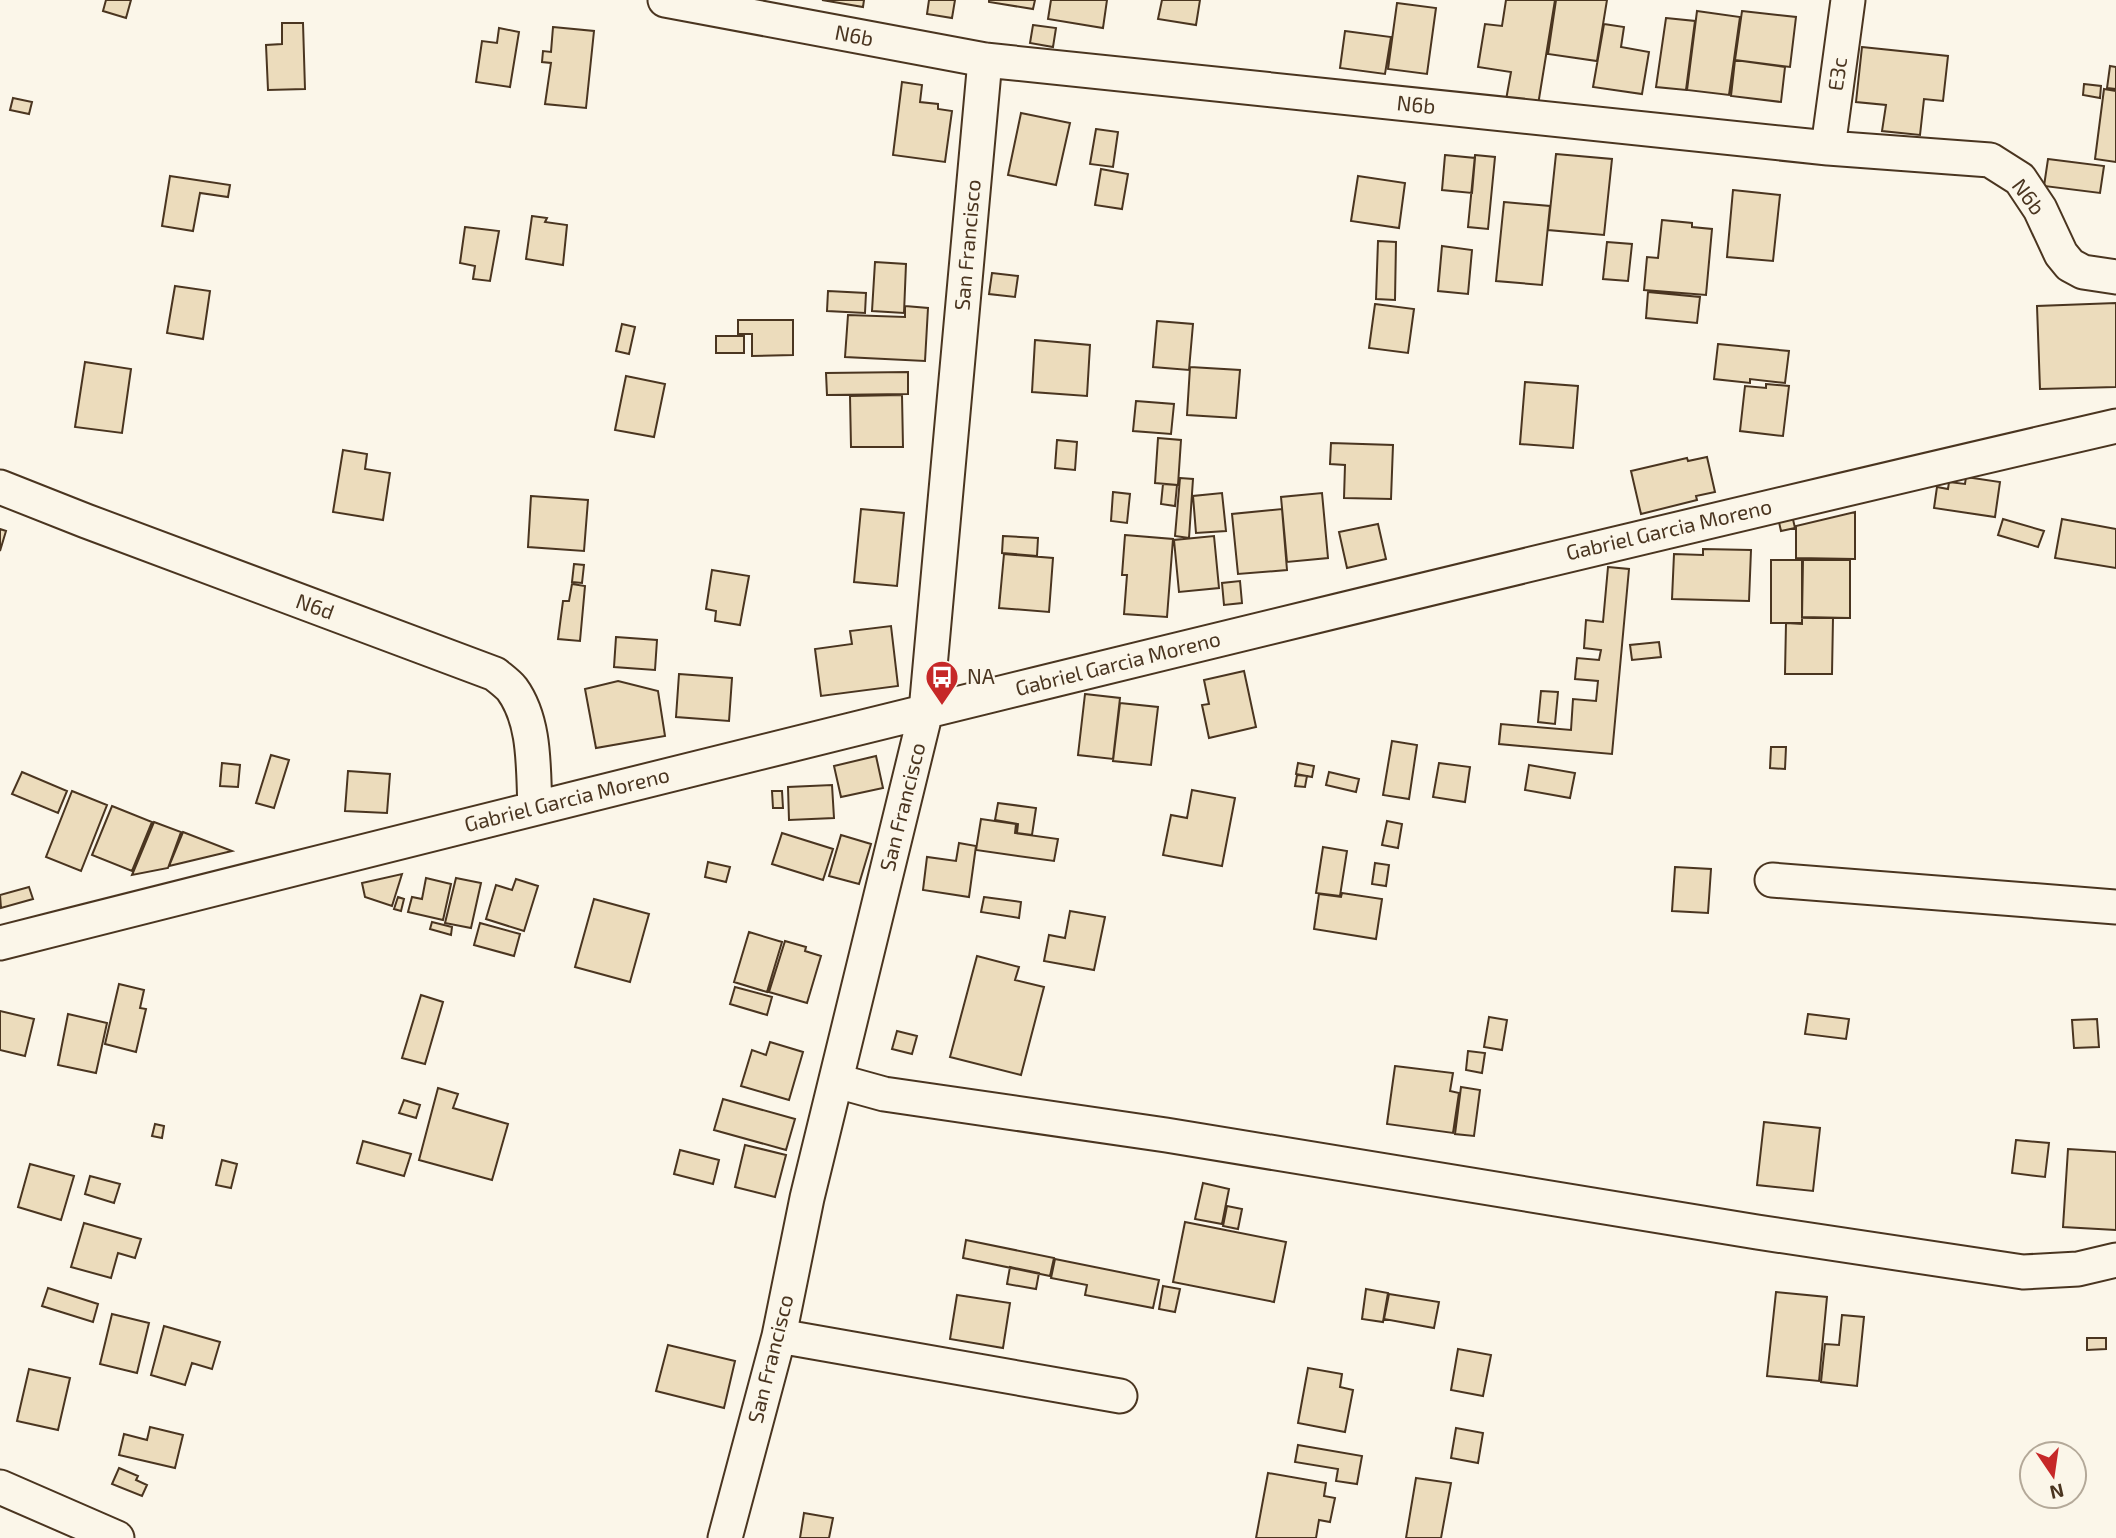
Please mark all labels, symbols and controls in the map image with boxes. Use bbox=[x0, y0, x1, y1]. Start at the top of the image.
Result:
street label: N6b bbox=[833, 19, 876, 50]
street label: E3c bbox=[1822, 55, 1851, 92]
street label: N6b bbox=[1396, 89, 1437, 118]
street label: N6b bbox=[2008, 173, 2051, 219]
street label: San Francisco bbox=[948, 178, 985, 311]
street label: Gabriel Garcia Moreno bbox=[1563, 493, 1774, 564]
street label: N6d bbox=[293, 587, 338, 624]
street label: Gabriel Garcia Moreno bbox=[1013, 625, 1223, 700]
bus stop icon: NA bbox=[923, 658, 961, 707]
place label: NA bbox=[967, 663, 995, 688]
street label: San Francisco bbox=[874, 740, 930, 873]
street label: Gabriel Garcia Moreno bbox=[462, 761, 672, 836]
street label: San Francisco bbox=[742, 1292, 798, 1425]
north arrow bbox=[2018, 1440, 2088, 1510]
text: N bbox=[2048, 1479, 2066, 1505]

